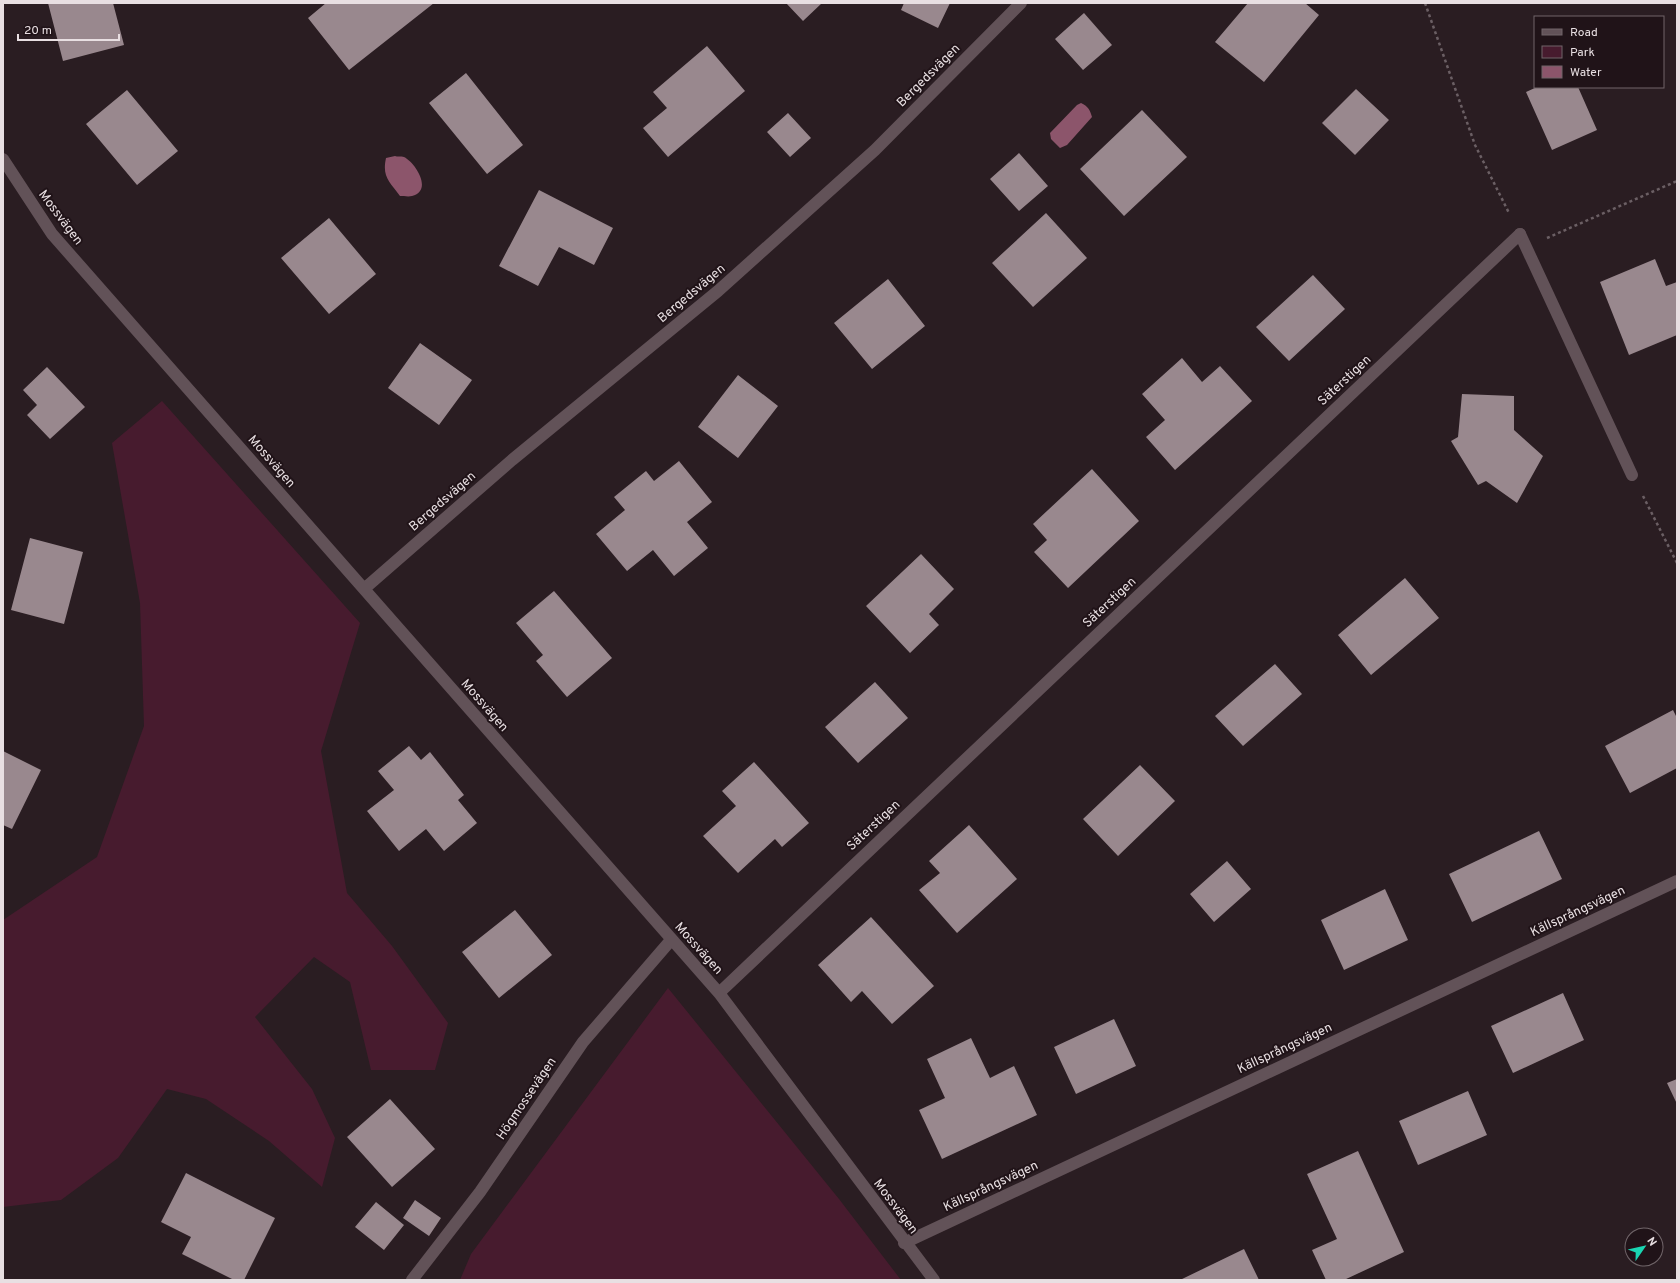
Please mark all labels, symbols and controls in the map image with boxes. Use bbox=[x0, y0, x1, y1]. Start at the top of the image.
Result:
scale bar bbox=[18, 16, 119, 42]
legend bbox=[1534, 16, 1664, 88]
text: 20 m bbox=[24, 23, 52, 39]
text: Road bbox=[1570, 25, 1598, 41]
street label: Bergedsvägen bbox=[894, 41, 964, 111]
text: Park bbox=[1570, 45, 1595, 61]
text: Water bbox=[1570, 65, 1602, 81]
street label: Mossvägen bbox=[34, 187, 86, 249]
street label: Bergedsvägen bbox=[655, 261, 729, 327]
street label: Säterstigen bbox=[1315, 352, 1375, 410]
street label: Mossvägen bbox=[244, 432, 298, 492]
street label: Bergedsvägen bbox=[406, 469, 480, 535]
street label: Säterstigen bbox=[1080, 574, 1140, 632]
street label: Mossvägen bbox=[457, 676, 511, 736]
street label: Säterstigen bbox=[844, 797, 904, 855]
street label: Källsprångsvägen bbox=[1528, 883, 1628, 941]
street label: Mossvägen bbox=[670, 920, 726, 978]
street label: Källsprångsvägen bbox=[1235, 1020, 1335, 1078]
street label: Högmossevägen bbox=[494, 1055, 560, 1143]
street label: Källsprångsvägen bbox=[941, 1158, 1041, 1216]
street label: Mossvägen bbox=[869, 1176, 921, 1238]
north arrow bbox=[1624, 1227, 1664, 1267]
text: N bbox=[1643, 1235, 1659, 1249]

